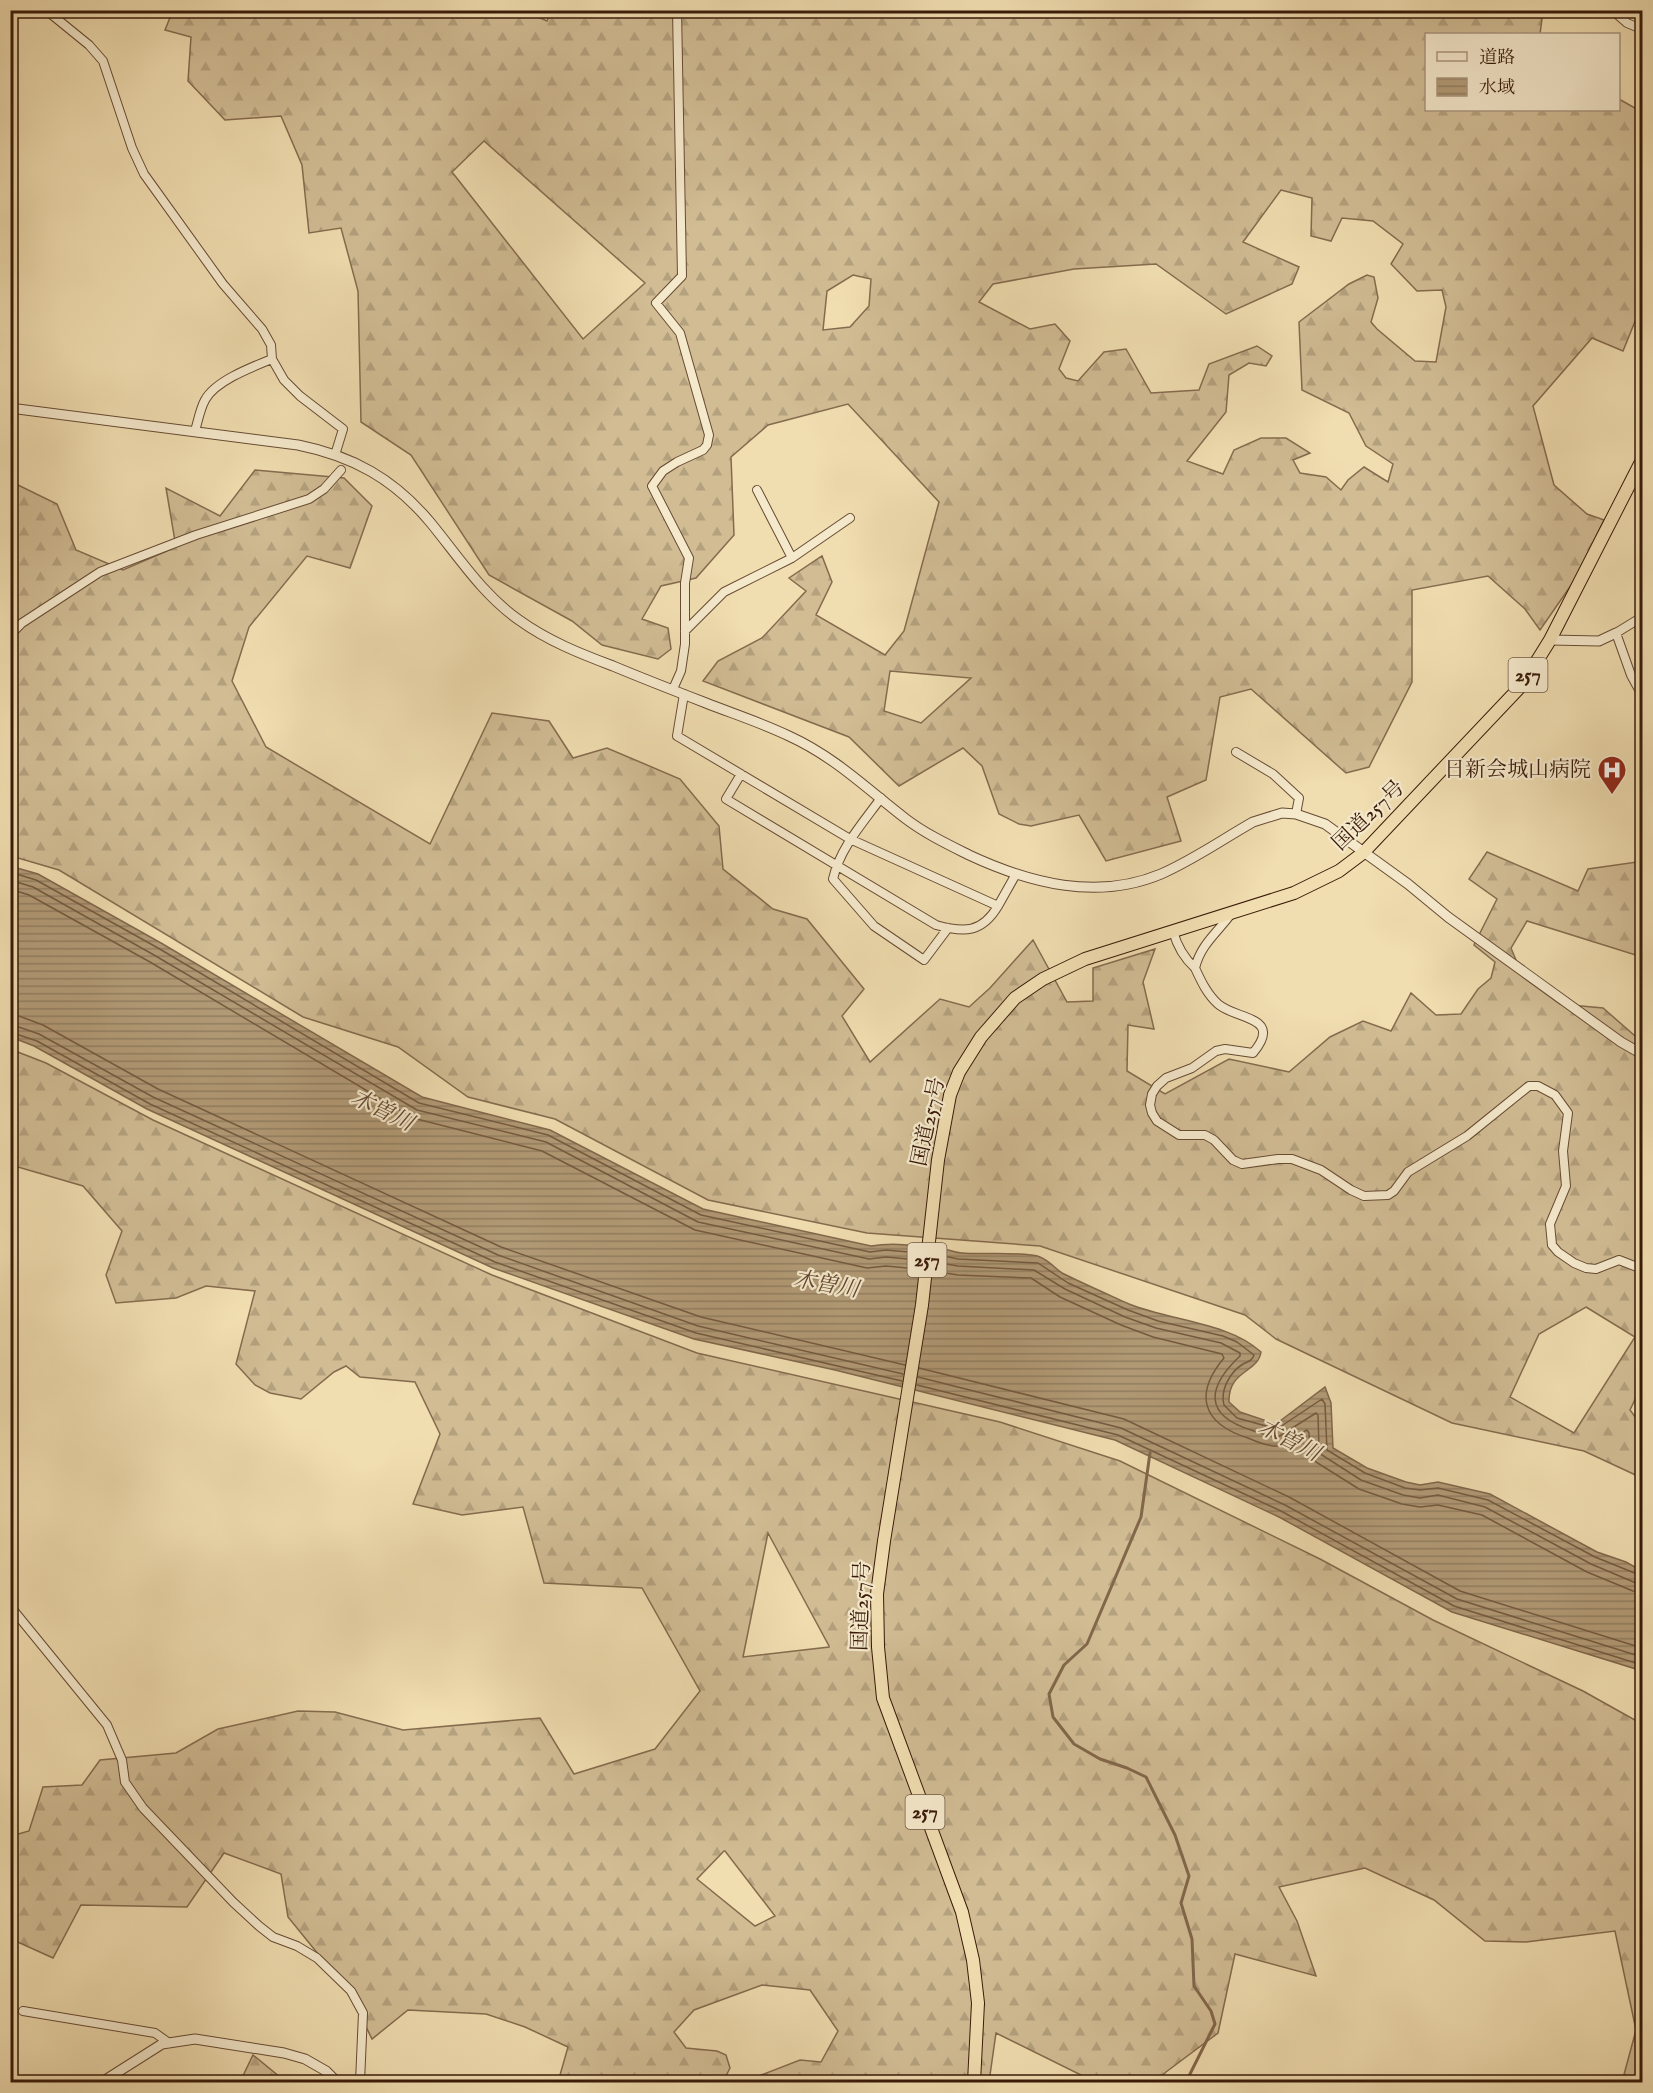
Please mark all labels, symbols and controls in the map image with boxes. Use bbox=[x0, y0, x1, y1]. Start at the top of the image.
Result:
legend bbox=[1425, 33, 1620, 111]
text: 道路 bbox=[1479, 47, 1515, 70]
text: 水域 bbox=[1479, 77, 1515, 100]
road number: 257 bbox=[1508, 658, 1547, 692]
hospital icon: 日新会城山病院 bbox=[1596, 754, 1628, 796]
place label: 日新会城山病院 bbox=[1444, 757, 1591, 784]
street label: 国道257号 bbox=[1327, 775, 1411, 857]
street label: 国道257号 bbox=[906, 1075, 952, 1169]
water label: 木曽川 bbox=[346, 1084, 420, 1139]
road number: 257 bbox=[908, 1243, 946, 1277]
water label: 木曽川 bbox=[791, 1265, 863, 1305]
water label: 木曽川 bbox=[1253, 1414, 1327, 1469]
street label: 国道257号 bbox=[847, 1560, 877, 1652]
road number: 257 bbox=[906, 1795, 944, 1829]

